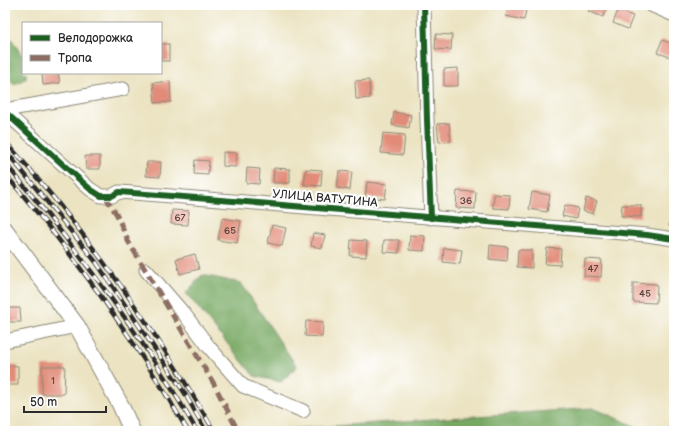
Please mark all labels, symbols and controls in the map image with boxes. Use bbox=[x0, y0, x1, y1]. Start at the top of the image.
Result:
legend bbox=[22, 22, 162, 74]
text: Велодорожка bbox=[58, 31, 133, 46]
text: Тропа bbox=[58, 51, 92, 66]
street label: УЛИЦА ВАТУТИНА bbox=[272, 186, 379, 211]
house number: 36 bbox=[460, 195, 472, 207]
house number: 67 bbox=[174, 212, 186, 224]
house number: 65 bbox=[224, 225, 236, 237]
house number: 47 bbox=[587, 263, 599, 275]
house number: 45 bbox=[639, 288, 651, 300]
house number: 1 bbox=[51, 375, 55, 387]
scale bar bbox=[24, 388, 106, 414]
text: 50 m bbox=[30, 395, 57, 410]

